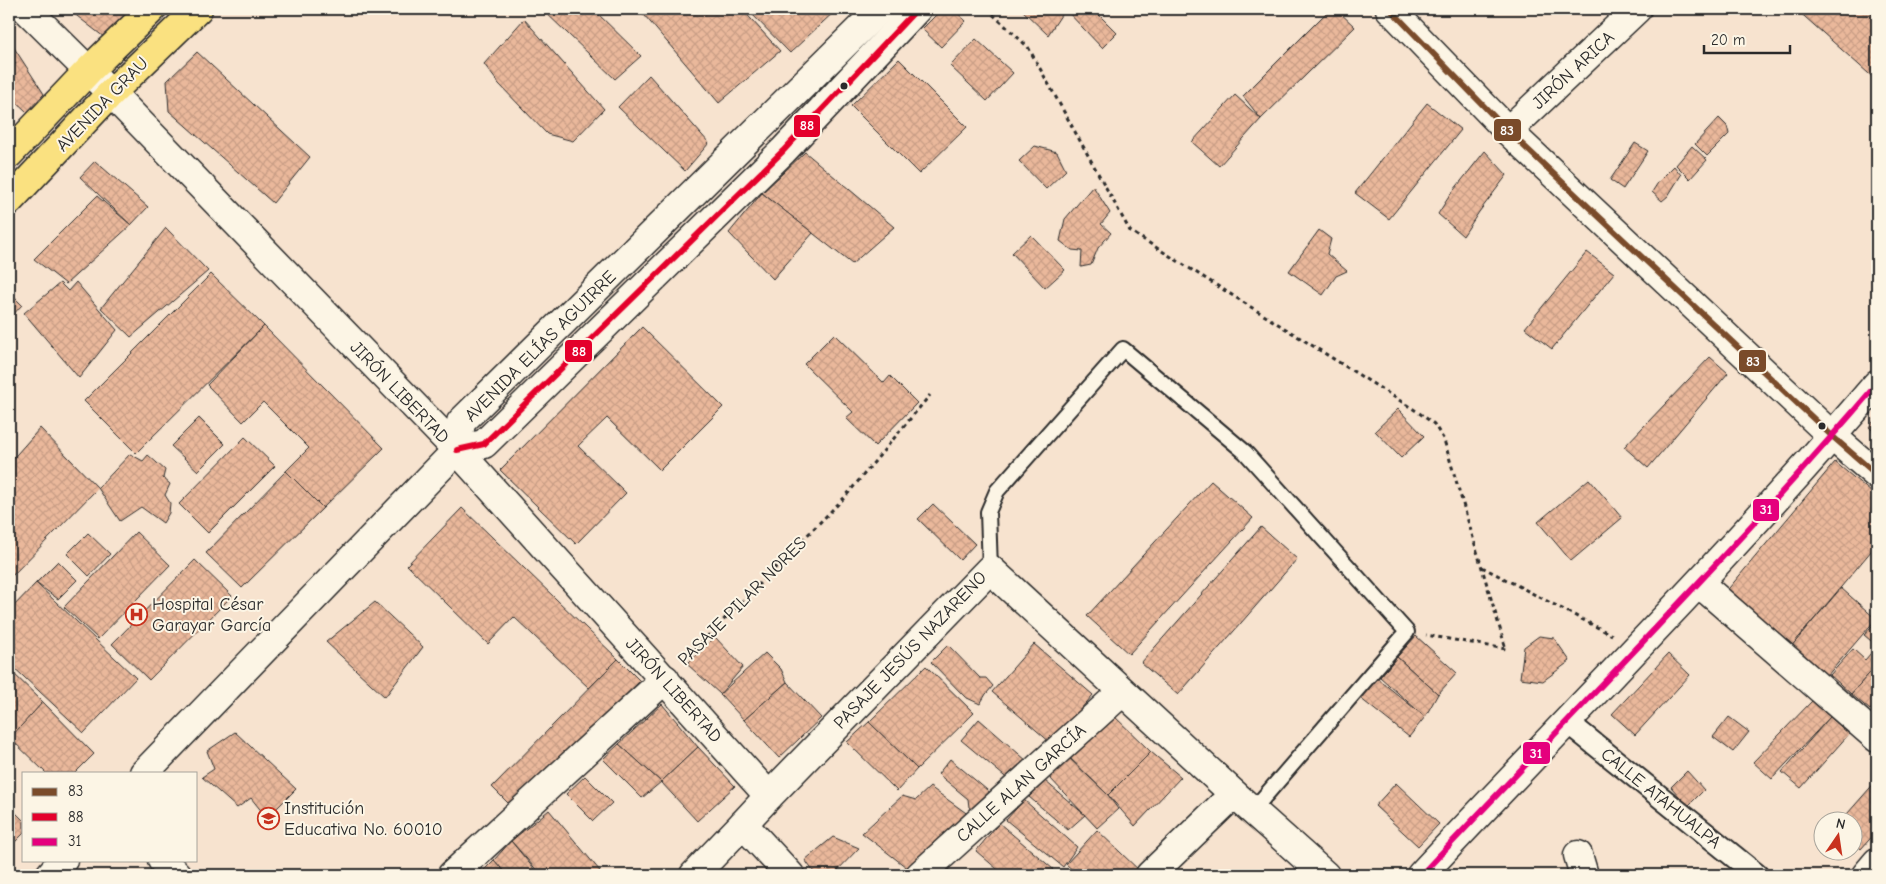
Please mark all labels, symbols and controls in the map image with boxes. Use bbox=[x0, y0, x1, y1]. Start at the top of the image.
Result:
scale bar bbox=[1704, 22, 1790, 54]
street label: JIRÓN ARICA bbox=[1527, 26, 1619, 114]
text: 20 m bbox=[1711, 31, 1745, 49]
street label: AVENIDA GRAU bbox=[52, 53, 153, 156]
unlabelled marker bbox=[839, 81, 849, 91]
line badge: 88 bbox=[793, 114, 821, 138]
text: 88 bbox=[800, 117, 814, 134]
line badge: 83 bbox=[1493, 118, 1522, 142]
text: 83 bbox=[1500, 122, 1514, 139]
street label: AVENIDA ELÍAS AGUIRRE bbox=[460, 266, 620, 426]
street label: JIRÓN LIBERTAD bbox=[346, 336, 454, 448]
line badge: 88 bbox=[564, 339, 593, 363]
text: 88 bbox=[572, 343, 586, 360]
line badge: 83 bbox=[1738, 349, 1767, 373]
text: 83 bbox=[1746, 353, 1760, 370]
unlabelled marker bbox=[1817, 421, 1827, 431]
line badge: 31 bbox=[1752, 498, 1780, 522]
text: 31 bbox=[1760, 501, 1772, 518]
street label: PASAJE PILAR NORES bbox=[674, 533, 811, 670]
street label: PASAJE JESÚS NAZARENO bbox=[829, 566, 991, 734]
place label: Hospital César Garayar García bbox=[152, 594, 271, 636]
hospital icon: Hospital César Garayar García bbox=[124, 602, 148, 626]
street label: JIRÓN LIBERTAD bbox=[621, 633, 727, 747]
street label: CALLE ALAN GARCÍA bbox=[952, 719, 1090, 847]
line badge: 31 bbox=[1522, 741, 1551, 765]
street label: CALLE ATAHUALPA bbox=[1596, 744, 1725, 853]
text: 31 bbox=[1530, 745, 1542, 762]
legend bbox=[22, 772, 198, 862]
text: 83 bbox=[68, 782, 83, 800]
place label: Institución Educativa No. 60010 bbox=[284, 798, 443, 840]
school or university icon: Institución Educativa No. 60010 bbox=[256, 806, 280, 830]
text: 88 bbox=[68, 808, 83, 826]
north arrow bbox=[1814, 812, 1864, 862]
text: N bbox=[1834, 815, 1847, 833]
text: 31 bbox=[68, 832, 82, 850]

